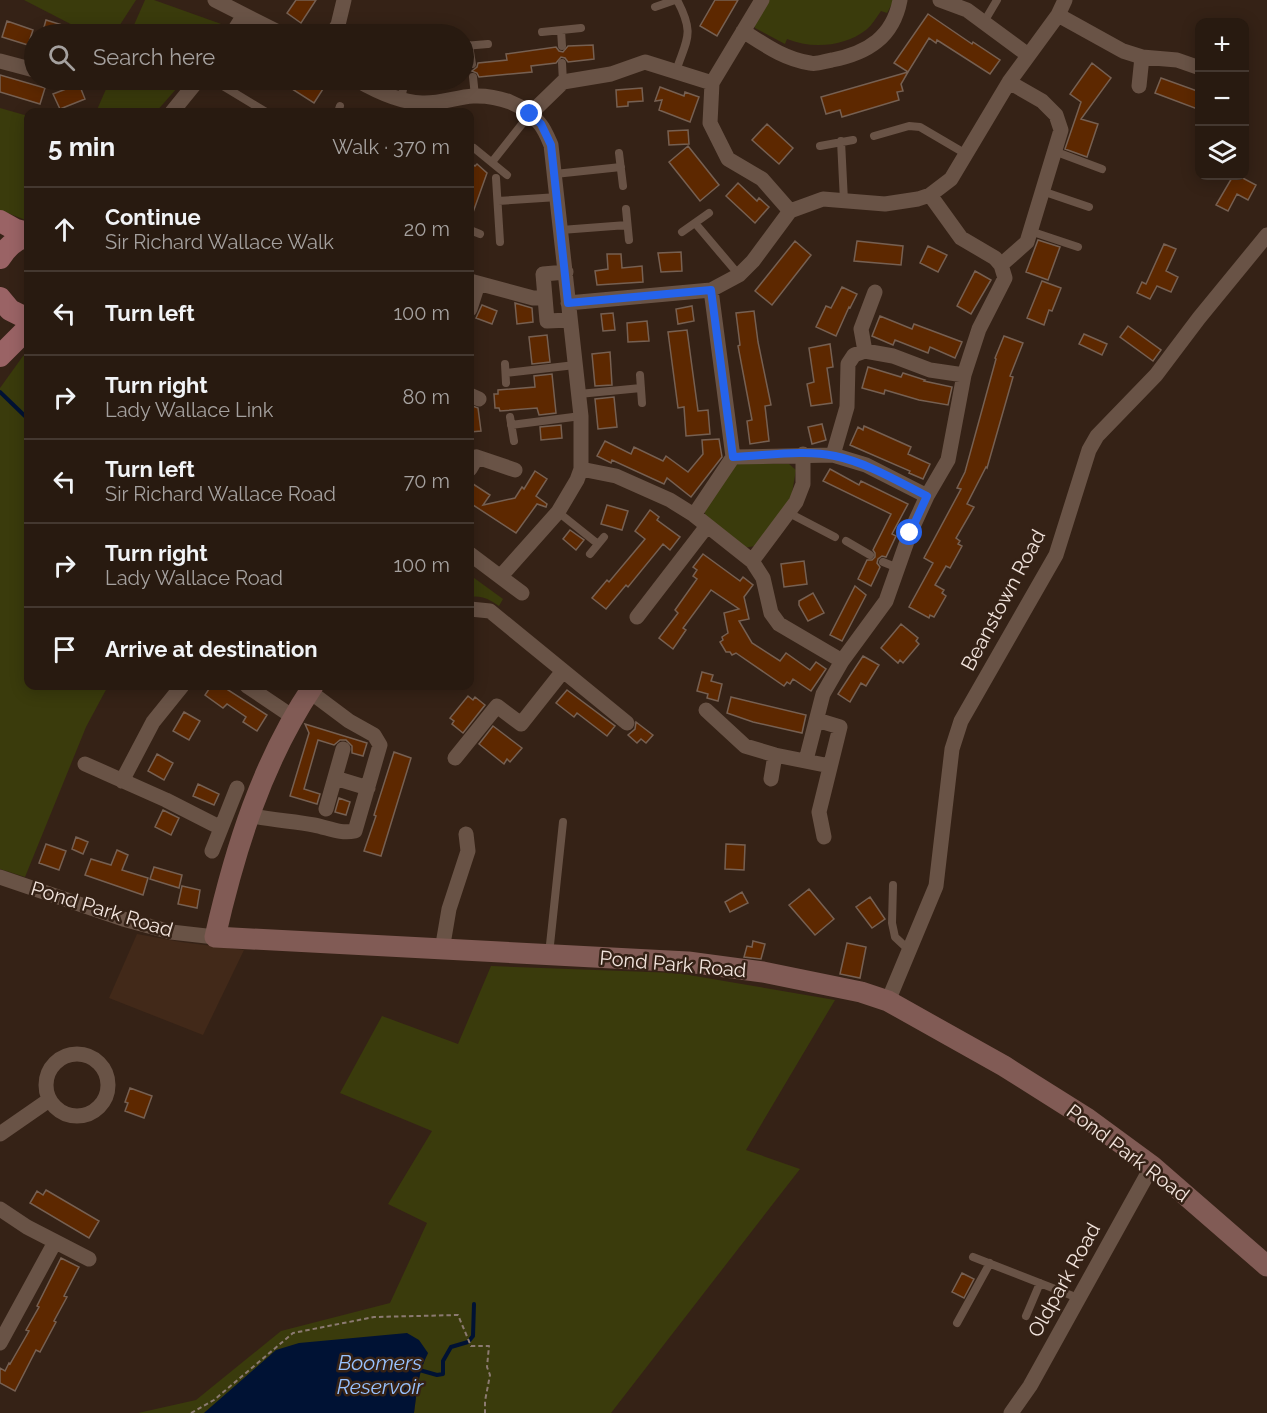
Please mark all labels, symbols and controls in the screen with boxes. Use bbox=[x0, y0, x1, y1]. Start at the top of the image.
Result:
map controls bbox=[1195, 18, 1249, 180]
button: + bbox=[1195, 18, 1249, 72]
search box bbox=[24, 24, 474, 90]
icon: search bbox=[45, 41, 78, 74]
text: Search here bbox=[93, 44, 215, 70]
button: − bbox=[1195, 72, 1249, 126]
route end bbox=[516, 100, 542, 126]
button: layers bbox=[1195, 126, 1249, 180]
text: 5 min bbox=[48, 132, 115, 162]
text: Walk · 370 m bbox=[332, 135, 450, 159]
text: Continue bbox=[105, 204, 201, 230]
icon: ahead bbox=[48, 213, 81, 246]
text: 20 m bbox=[404, 217, 450, 241]
text: Sir Richard Wallace Walk bbox=[105, 230, 334, 254]
icon: left bbox=[48, 297, 81, 330]
text: Turn left bbox=[105, 300, 195, 326]
text: 100 m bbox=[393, 301, 450, 325]
text: Turn right bbox=[105, 372, 208, 398]
icon: right bbox=[48, 381, 81, 414]
text: 80 m bbox=[402, 385, 450, 409]
text: Lady Wallace Link bbox=[105, 398, 273, 422]
text: Turn left bbox=[105, 456, 195, 482]
icon: left bbox=[48, 465, 81, 498]
text: 70 m bbox=[404, 469, 450, 493]
text: Sir Richard Wallace Road bbox=[105, 482, 336, 506]
route start bbox=[896, 519, 922, 545]
street label: Beanstown Road bbox=[956, 525, 1050, 675]
text: Turn right bbox=[105, 540, 208, 566]
icon: right bbox=[48, 549, 81, 582]
text: 100 m bbox=[393, 553, 450, 577]
text: Lady Wallace Road bbox=[105, 566, 283, 590]
icon: arrive bbox=[48, 633, 81, 666]
text: Arrive at destination bbox=[105, 636, 318, 662]
street label: Pond Park Road bbox=[28, 876, 176, 942]
street label: Pond Park Road bbox=[599, 946, 747, 982]
street label: Pond Park Road bbox=[1062, 1099, 1194, 1207]
street label: Oldpark Road bbox=[1023, 1219, 1105, 1341]
water label: Boomers Reservoir bbox=[337, 1350, 424, 1399]

